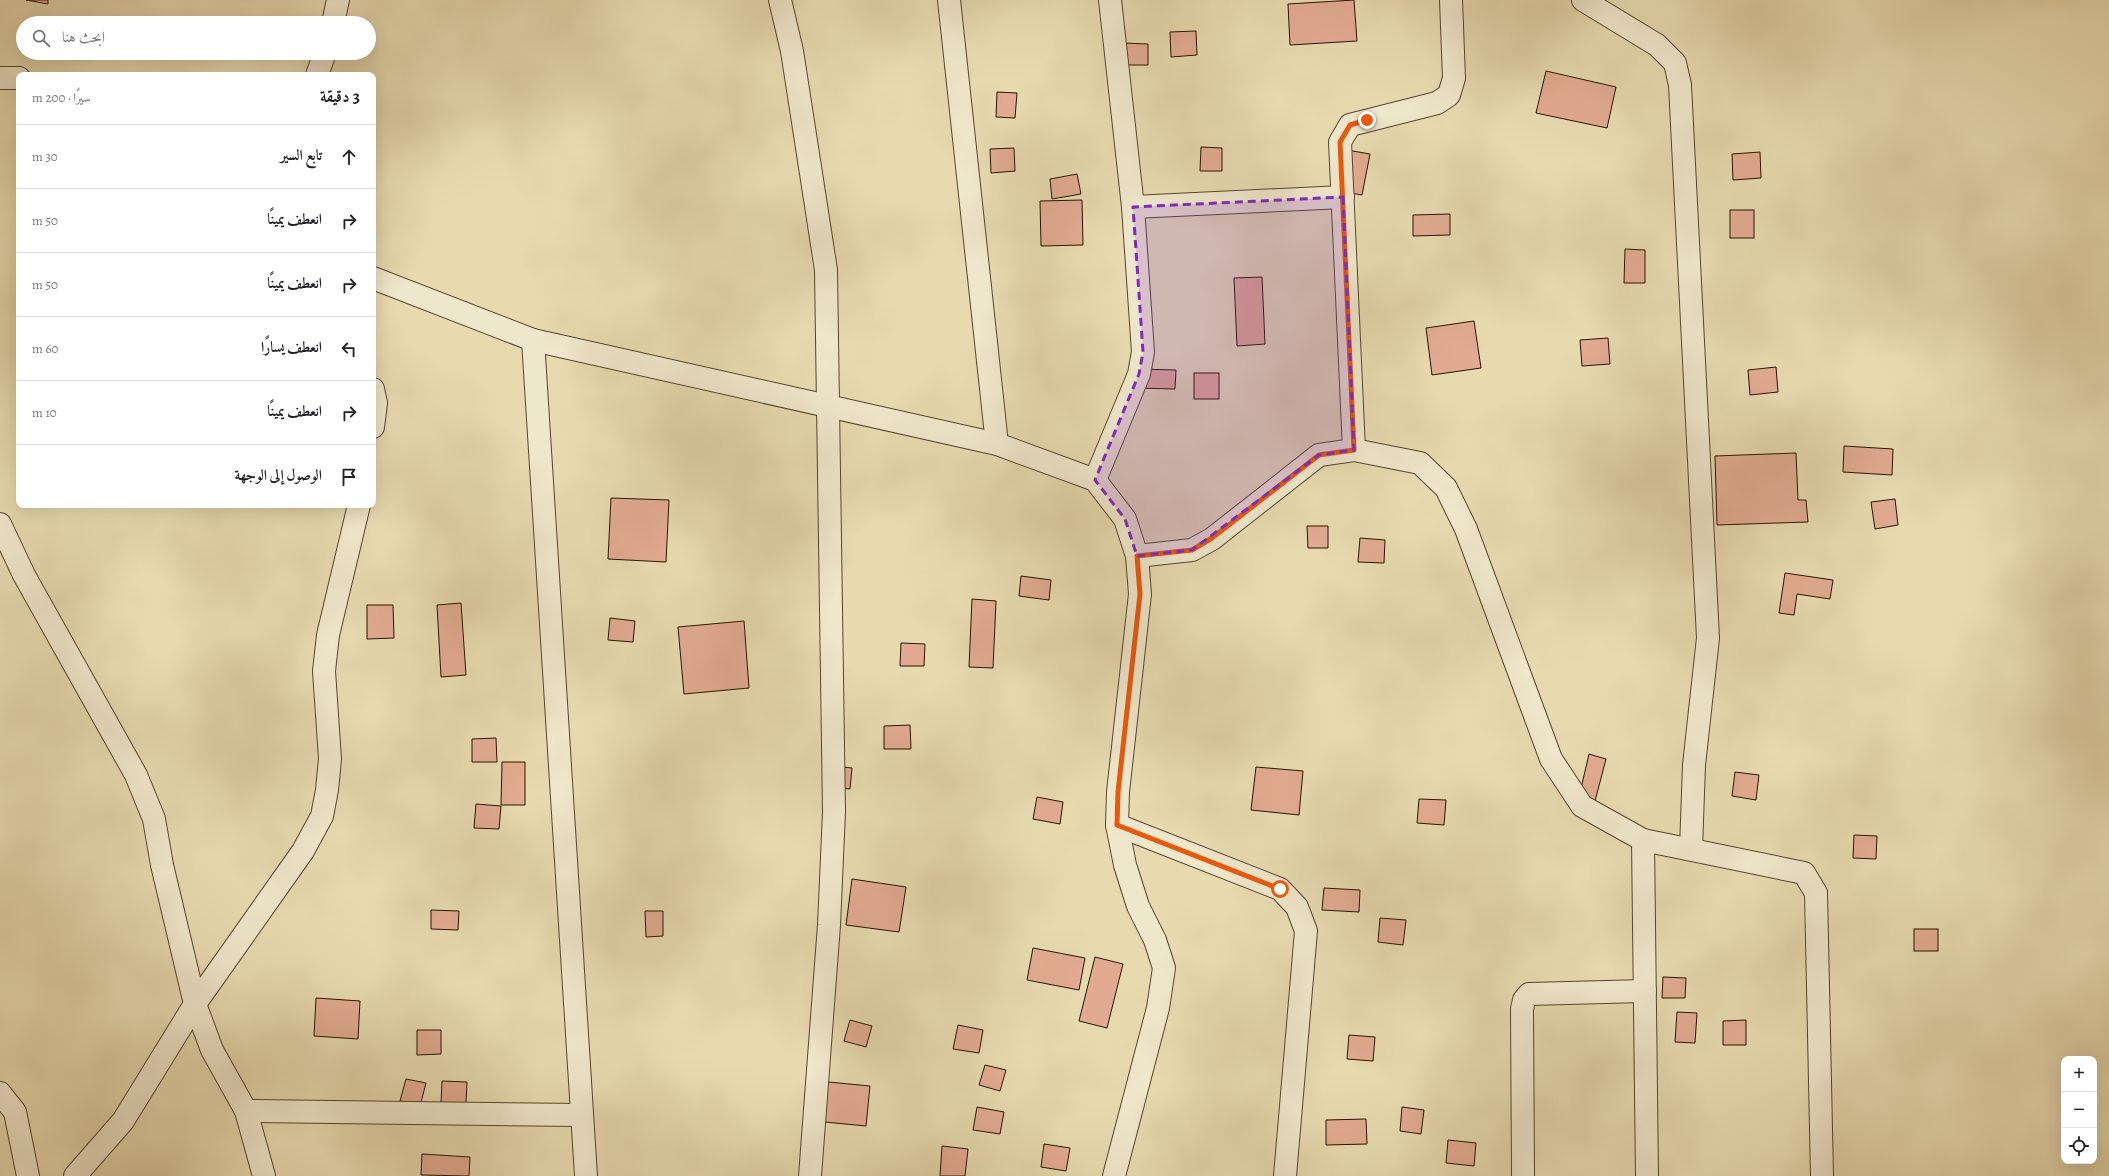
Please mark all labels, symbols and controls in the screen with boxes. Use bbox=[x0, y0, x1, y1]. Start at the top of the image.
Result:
search box bbox=[16, 16, 376, 60]
icon: search bbox=[30, 27, 52, 49]
text: ابحث هنا bbox=[62, 27, 105, 47]
text: 3 دقيقة bbox=[320, 85, 360, 108]
text: سيرًا · 200 m bbox=[32, 89, 91, 106]
route end bbox=[1358, 111, 1376, 129]
text: تابع السير bbox=[280, 145, 322, 165]
icon: ahead bbox=[338, 146, 360, 168]
text: 30 m bbox=[32, 148, 58, 165]
text: انعطف يمينًا bbox=[267, 209, 322, 229]
icon: right bbox=[338, 210, 360, 232]
text: 50 m bbox=[32, 212, 58, 229]
text: انعطف يمينًا bbox=[267, 273, 322, 293]
icon: right bbox=[338, 274, 360, 296]
text: 50 m bbox=[32, 276, 58, 293]
text: انعطف يسارًا bbox=[261, 337, 322, 357]
icon: left bbox=[338, 338, 360, 360]
text: 60 m bbox=[32, 340, 58, 357]
text: انعطف يمينًا bbox=[267, 401, 322, 421]
icon: right bbox=[338, 402, 360, 424]
text: 10 m bbox=[32, 404, 57, 421]
text: الوصول إلى الوجهة bbox=[235, 465, 322, 485]
icon: arrive bbox=[338, 466, 360, 488]
route start bbox=[1271, 880, 1289, 898]
map controls bbox=[2061, 1056, 2097, 1164]
button: + bbox=[2061, 1056, 2097, 1092]
button: − bbox=[2061, 1092, 2097, 1128]
button: locate bbox=[2061, 1128, 2097, 1164]

